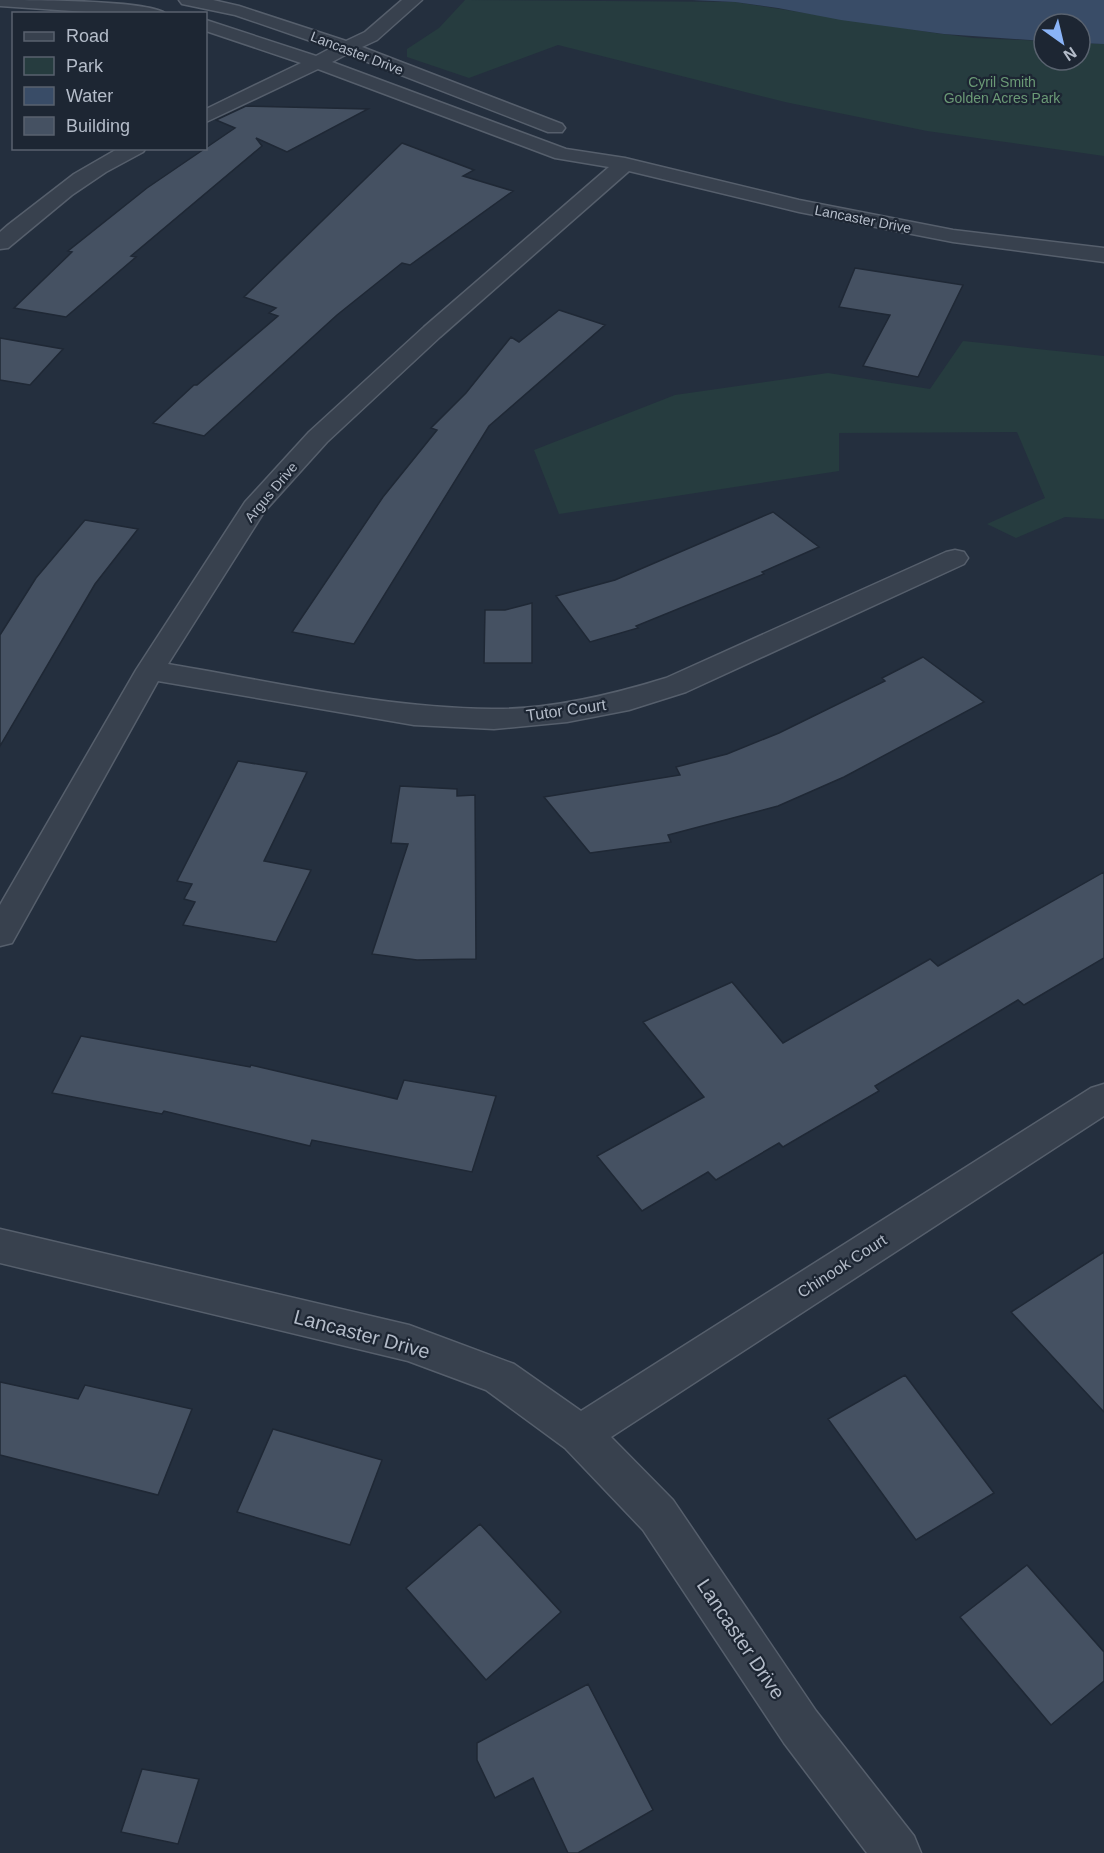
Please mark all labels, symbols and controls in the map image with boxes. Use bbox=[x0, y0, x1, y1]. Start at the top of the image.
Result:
legend bbox=[12, 12, 207, 150]
north arrow bbox=[1032, 12, 1092, 72]
text: Road bbox=[66, 26, 109, 46]
street label: Lancaster Drive bbox=[308, 28, 406, 78]
text: N bbox=[1061, 44, 1080, 64]
text: Park bbox=[66, 56, 104, 76]
park label: Cyril Smith Golden Acres Park bbox=[944, 74, 1061, 106]
text: Water bbox=[66, 86, 113, 106]
text: Building bbox=[66, 116, 130, 136]
street label: Lancaster Drive bbox=[813, 202, 913, 236]
street label: Argus Drive bbox=[241, 459, 301, 525]
street label: Tutor Court bbox=[525, 696, 607, 724]
street label: Chinook Court bbox=[794, 1231, 890, 1301]
street label: Lancaster Drive bbox=[292, 1305, 432, 1363]
street label: Lancaster Drive bbox=[693, 1575, 789, 1703]

